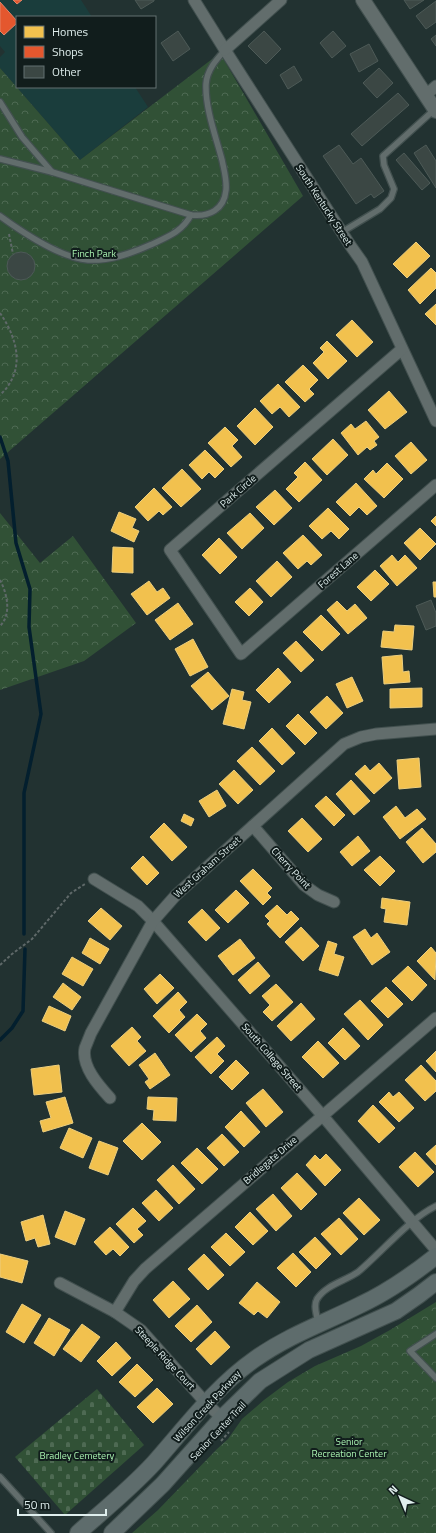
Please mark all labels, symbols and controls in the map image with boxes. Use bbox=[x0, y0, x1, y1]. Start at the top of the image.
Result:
legend bbox=[16, 16, 156, 88]
text: Homes bbox=[52, 22, 88, 41]
text: Shops bbox=[52, 42, 84, 61]
text: Other bbox=[52, 62, 81, 81]
street label: South Kentucky Street bbox=[292, 162, 356, 249]
park label: Finch Park bbox=[72, 246, 116, 261]
street label: Park Circle bbox=[216, 471, 260, 511]
street label: Forest Lane bbox=[314, 548, 362, 592]
street label: West Graham Street bbox=[170, 833, 244, 901]
street label: Cherry Point bbox=[268, 844, 315, 892]
street label: South College Street bbox=[238, 1020, 306, 1095]
street label: Bridlegate Drive bbox=[240, 1132, 300, 1188]
street label: Steeple Ridge Court bbox=[131, 1323, 199, 1394]
street label: Wilson Creek Parkway bbox=[170, 1367, 244, 1445]
street label: Senior Center Trail bbox=[186, 1398, 250, 1464]
park label: Senior Recreation Center bbox=[311, 1434, 387, 1461]
park label: Bradley Cemetery bbox=[40, 1448, 115, 1463]
north arrow bbox=[380, 1477, 420, 1517]
text: N bbox=[385, 1481, 401, 1498]
scale bar bbox=[18, 1491, 106, 1517]
text: 50 m bbox=[24, 1495, 50, 1514]

